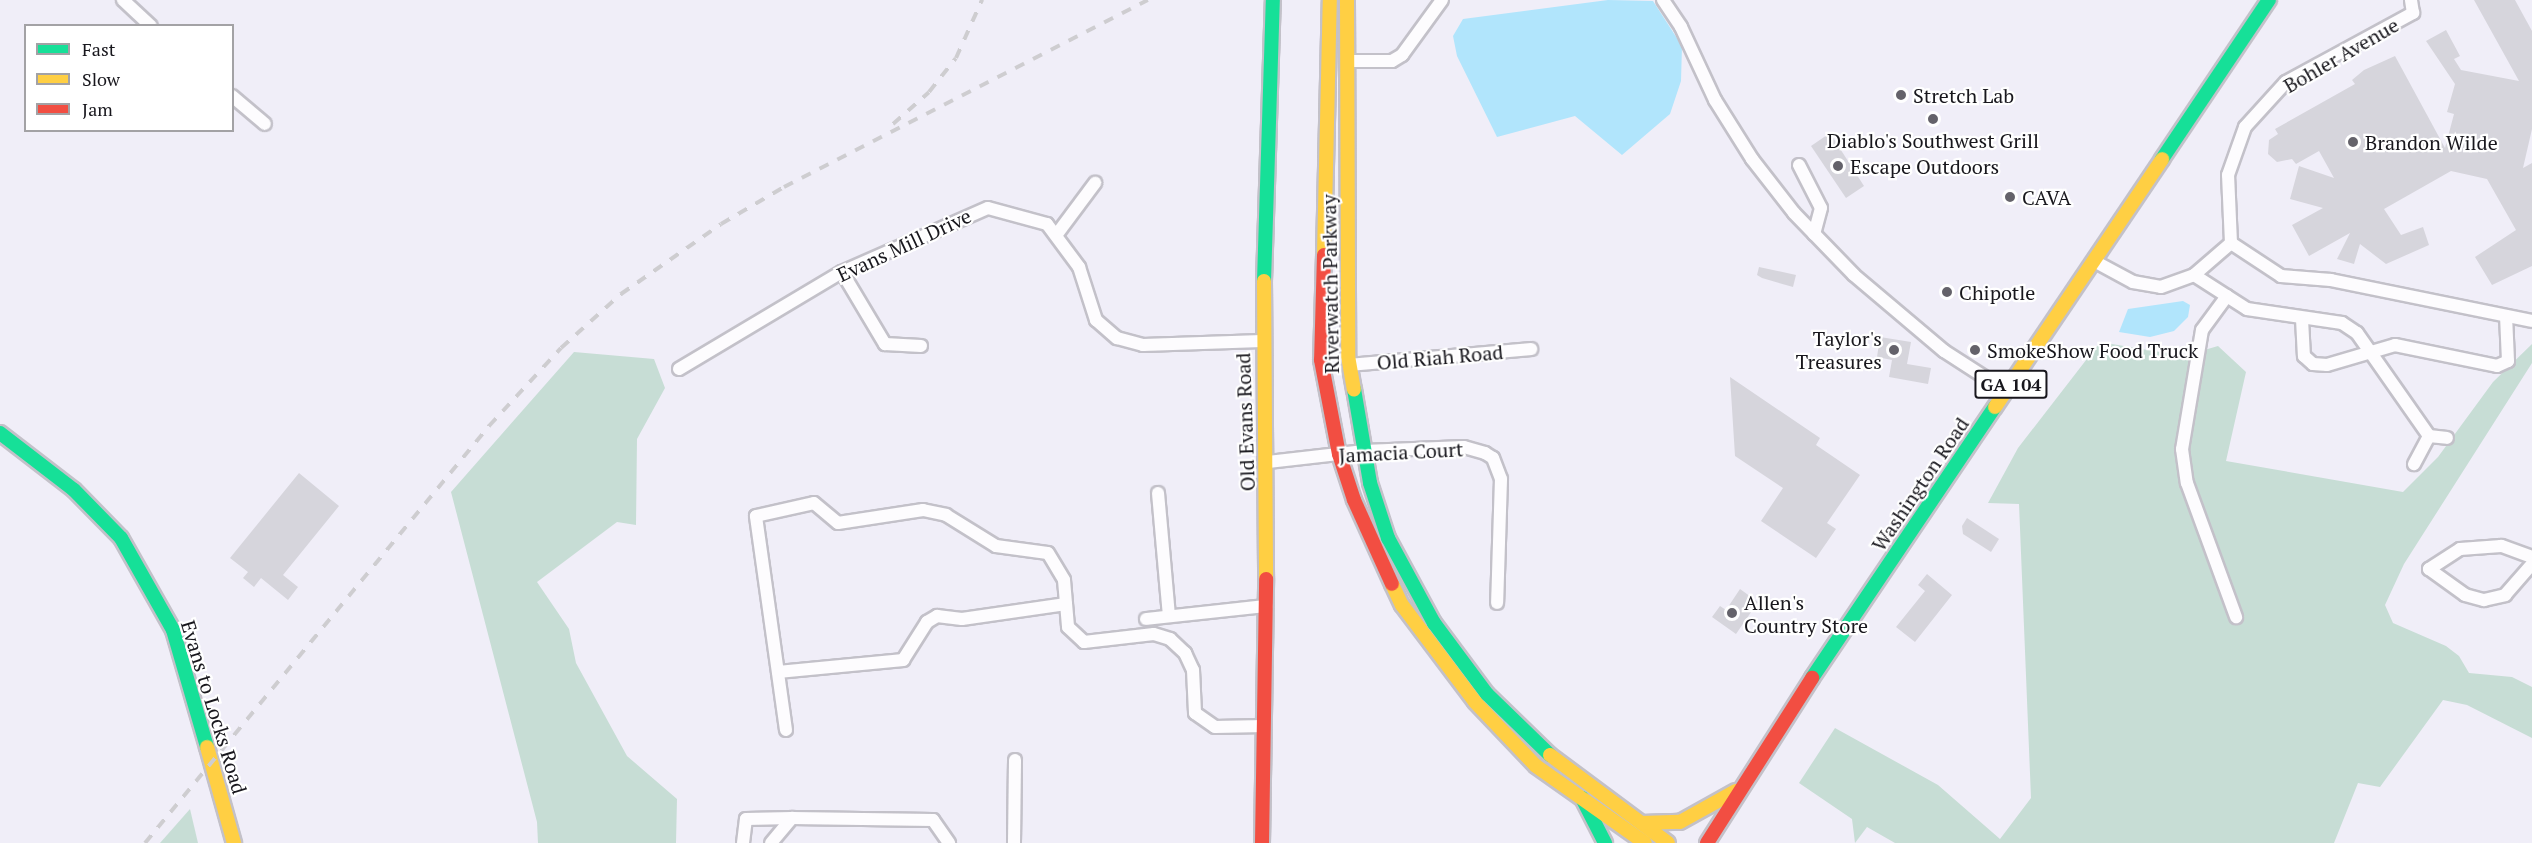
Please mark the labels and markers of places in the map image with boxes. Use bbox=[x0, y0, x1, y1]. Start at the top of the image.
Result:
place label: Stretch Lab bbox=[1913, 83, 2014, 107]
marker: Stretch Lab bbox=[1894, 88, 1908, 102]
marker: Diablo's Southwest Grill bbox=[1926, 112, 1940, 126]
place label: Diablo's Southwest Grill bbox=[1827, 128, 2039, 152]
place label: Brandon Wilde bbox=[2365, 130, 2498, 154]
marker: Brandon Wilde bbox=[2346, 135, 2360, 149]
place label: Escape Outdoors bbox=[1850, 154, 1999, 178]
marker: Escape Outdoors bbox=[1831, 159, 1845, 173]
place label: CAVA bbox=[2022, 185, 2071, 209]
marker: CAVA bbox=[2003, 190, 2017, 204]
place label: Chipotle bbox=[1959, 280, 2035, 304]
marker: Chipotle bbox=[1940, 285, 1954, 299]
place label: Taylor's Treasures bbox=[1796, 326, 1882, 373]
place label: SmokeShow Food Truck bbox=[1987, 338, 2198, 362]
marker: Taylor's Treasures bbox=[1887, 343, 1901, 357]
marker: SmokeShow Food Truck bbox=[1968, 343, 1982, 357]
place label: Allen's Country Store bbox=[1744, 590, 1868, 637]
marker: Allen's Country Store bbox=[1725, 606, 1739, 620]

